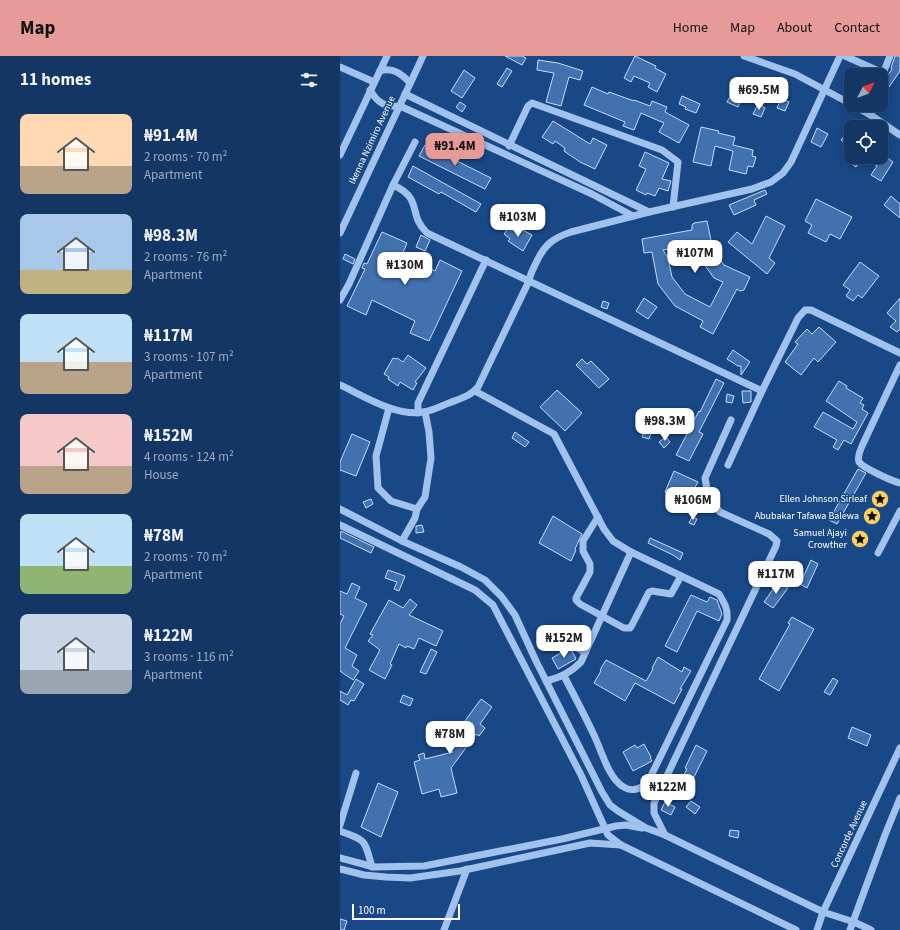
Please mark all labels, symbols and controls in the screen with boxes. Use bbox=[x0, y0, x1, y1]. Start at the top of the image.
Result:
text: Map bbox=[20, 15, 55, 42]
text: Home bbox=[673, 18, 708, 38]
text: Map bbox=[730, 18, 755, 38]
text: About bbox=[777, 18, 812, 38]
text: Contact bbox=[834, 18, 880, 38]
text: 11 homes bbox=[20, 68, 91, 92]
north arrow bbox=[844, 68, 888, 112]
map controls bbox=[844, 68, 888, 164]
icon: filters bbox=[298, 69, 320, 91]
pin: ₦69.5M bbox=[726, 77, 792, 111]
text: ₦69.5M bbox=[738, 81, 780, 99]
street label: Ikenna Nzimiro Avenue bbox=[345, 94, 399, 186]
button: locate bbox=[844, 120, 888, 164]
text: ₦91.4M bbox=[144, 124, 198, 148]
icon: home bbox=[52, 130, 100, 178]
pin: ₦91.4M bbox=[422, 133, 488, 167]
text: ₦91.4M bbox=[434, 137, 476, 155]
text: 2 rooms · 70 m² bbox=[144, 148, 227, 166]
text: Apartment bbox=[144, 166, 202, 184]
pin: ₦103M bbox=[490, 204, 546, 238]
text: ₦103M bbox=[499, 208, 537, 226]
text: ₦98.3M bbox=[144, 224, 198, 248]
icon: home bbox=[52, 230, 100, 278]
pin: ₦107M bbox=[667, 240, 723, 274]
text: ₦107M bbox=[676, 244, 714, 262]
text: 2 rooms · 76 m² bbox=[144, 248, 227, 266]
pin: ₦130M bbox=[377, 252, 433, 286]
text: ₦130M bbox=[386, 256, 424, 274]
text: Apartment bbox=[144, 266, 202, 284]
text: ₦117M bbox=[144, 324, 193, 348]
icon: home bbox=[52, 330, 100, 378]
text: 3 rooms · 107 m² bbox=[144, 348, 234, 366]
text: Apartment bbox=[144, 366, 202, 384]
pin: ₦98.3M bbox=[632, 408, 698, 442]
text: ₦98.3M bbox=[644, 412, 686, 430]
text: ₦152M bbox=[144, 424, 193, 448]
icon: home bbox=[52, 430, 100, 478]
text: 4 rooms · 124 m² bbox=[144, 448, 234, 466]
text: House bbox=[144, 466, 179, 484]
pin: ₦106M bbox=[665, 487, 721, 521]
place icon: Ellen Johnson Sirleaf bbox=[870, 489, 890, 509]
text: ₦106M bbox=[674, 491, 712, 509]
place label: Ellen Johnson Sirleaf bbox=[779, 492, 868, 506]
place icon: Abubakar Tafawa Balewa bbox=[862, 506, 882, 526]
place label: Abubakar Tafawa Balewa bbox=[755, 509, 859, 523]
text: ₦78M bbox=[144, 524, 184, 548]
place label: Samuel Ajayi Crowther bbox=[793, 526, 848, 552]
place icon: Samuel Ajayi Crowther bbox=[850, 529, 870, 549]
icon: home bbox=[52, 530, 100, 578]
text: 2 rooms · 70 m² bbox=[144, 548, 227, 566]
pin: ₦117M bbox=[748, 561, 804, 595]
text: ₦117M bbox=[757, 565, 795, 583]
text: Apartment bbox=[144, 566, 202, 584]
text: ₦122M bbox=[144, 624, 193, 648]
pin: ₦152M bbox=[536, 625, 592, 659]
text: ₦152M bbox=[545, 629, 583, 647]
icon: home bbox=[52, 630, 100, 678]
text: 3 rooms · 116 m² bbox=[144, 648, 234, 666]
text: Apartment bbox=[144, 666, 202, 684]
pin: ₦78M bbox=[426, 721, 474, 755]
text: ₦78M bbox=[435, 725, 465, 743]
pin: ₦122M bbox=[640, 774, 696, 808]
text: ₦122M bbox=[649, 778, 687, 796]
street label: Concorde Avenue bbox=[827, 798, 871, 870]
scale bar bbox=[352, 902, 460, 921]
text: 100 m bbox=[358, 903, 386, 918]

